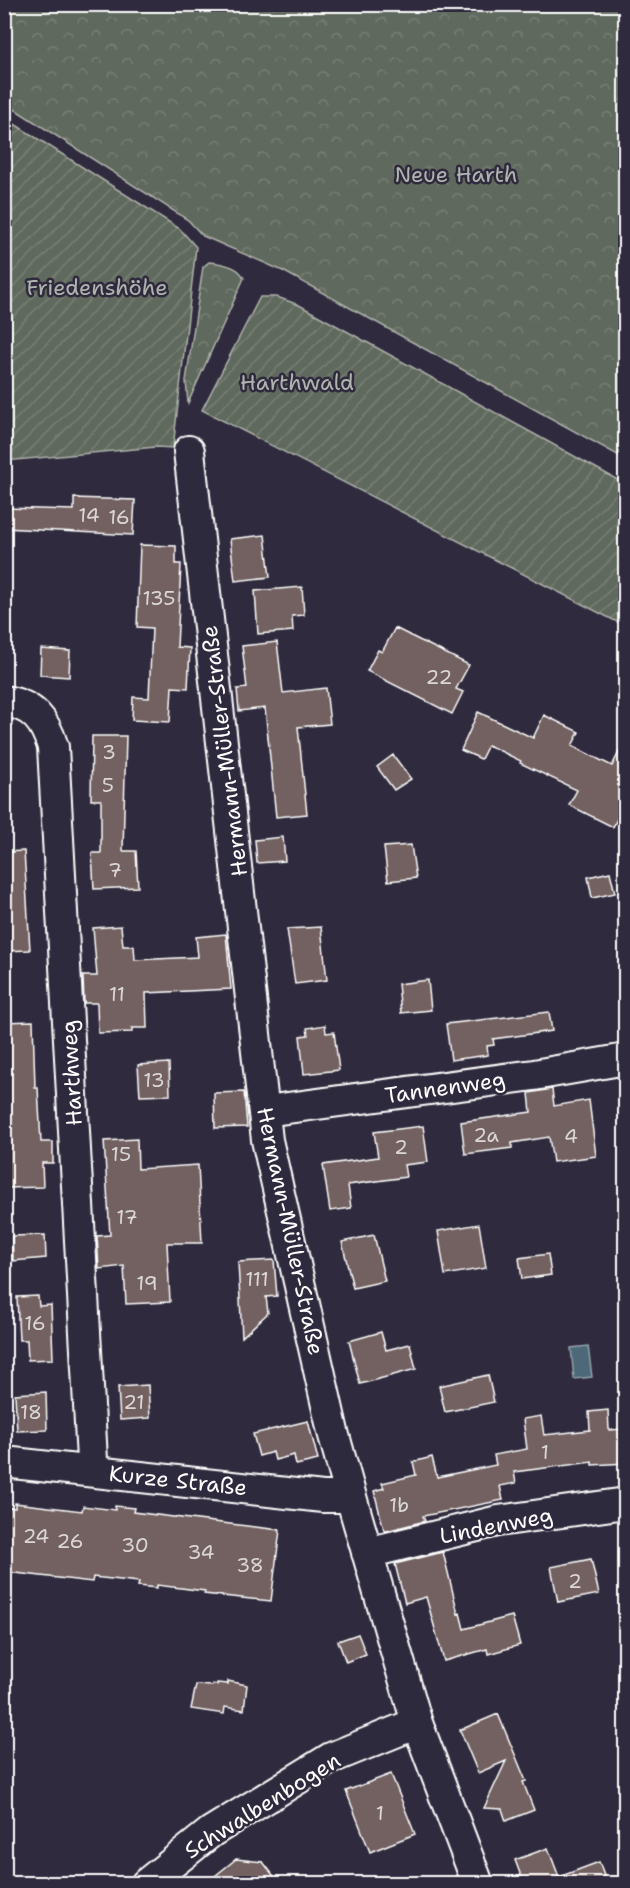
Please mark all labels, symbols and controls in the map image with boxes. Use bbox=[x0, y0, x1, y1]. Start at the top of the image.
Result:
park label: Neue Harth bbox=[394, 160, 518, 189]
park label: Friedenshöhe bbox=[26, 273, 168, 302]
park label: Harthwald bbox=[240, 368, 354, 397]
house number: 14 bbox=[78, 502, 100, 528]
house number: 16 bbox=[108, 504, 130, 530]
house number: 135 bbox=[142, 585, 176, 611]
street label: Hermann-Müller-Straße bbox=[195, 624, 254, 878]
house number: 22 bbox=[426, 664, 453, 690]
house number: 3 bbox=[102, 739, 116, 765]
house number: 5 bbox=[102, 772, 114, 798]
house number: 7 bbox=[108, 857, 122, 883]
house number: 11 bbox=[109, 981, 125, 1007]
street label: Harthweg bbox=[54, 1019, 89, 1127]
street label: Tannenweg bbox=[383, 1065, 507, 1110]
house number: 13 bbox=[143, 1067, 165, 1093]
street label: Hermann-Müller-Straße bbox=[250, 1105, 331, 1358]
house number: 2a bbox=[473, 1122, 499, 1148]
house number: 4 bbox=[564, 1123, 578, 1149]
house number: 2 bbox=[394, 1134, 408, 1160]
house number: 15 bbox=[111, 1141, 131, 1167]
house number: 17 bbox=[116, 1204, 138, 1230]
house number: 111 bbox=[245, 1266, 269, 1292]
house number: 19 bbox=[136, 1270, 158, 1296]
house number: 16 bbox=[24, 1310, 46, 1336]
house number: 21 bbox=[123, 1389, 145, 1415]
house number: 18 bbox=[20, 1399, 42, 1425]
house number: 1 bbox=[541, 1439, 549, 1465]
street label: Kurze Straße bbox=[107, 1459, 248, 1502]
house number: 1b bbox=[389, 1492, 409, 1518]
street label: Lindenweg bbox=[437, 1500, 555, 1551]
house number: 24 bbox=[23, 1523, 49, 1549]
house number: 26 bbox=[56, 1528, 84, 1554]
house number: 30 bbox=[121, 1532, 149, 1558]
house number: 34 bbox=[187, 1539, 215, 1565]
house number: 38 bbox=[236, 1552, 264, 1578]
house number: 2 bbox=[568, 1568, 582, 1594]
street label: Schwalbenbogen bbox=[179, 1746, 346, 1865]
house number: 1 bbox=[376, 1800, 384, 1826]

